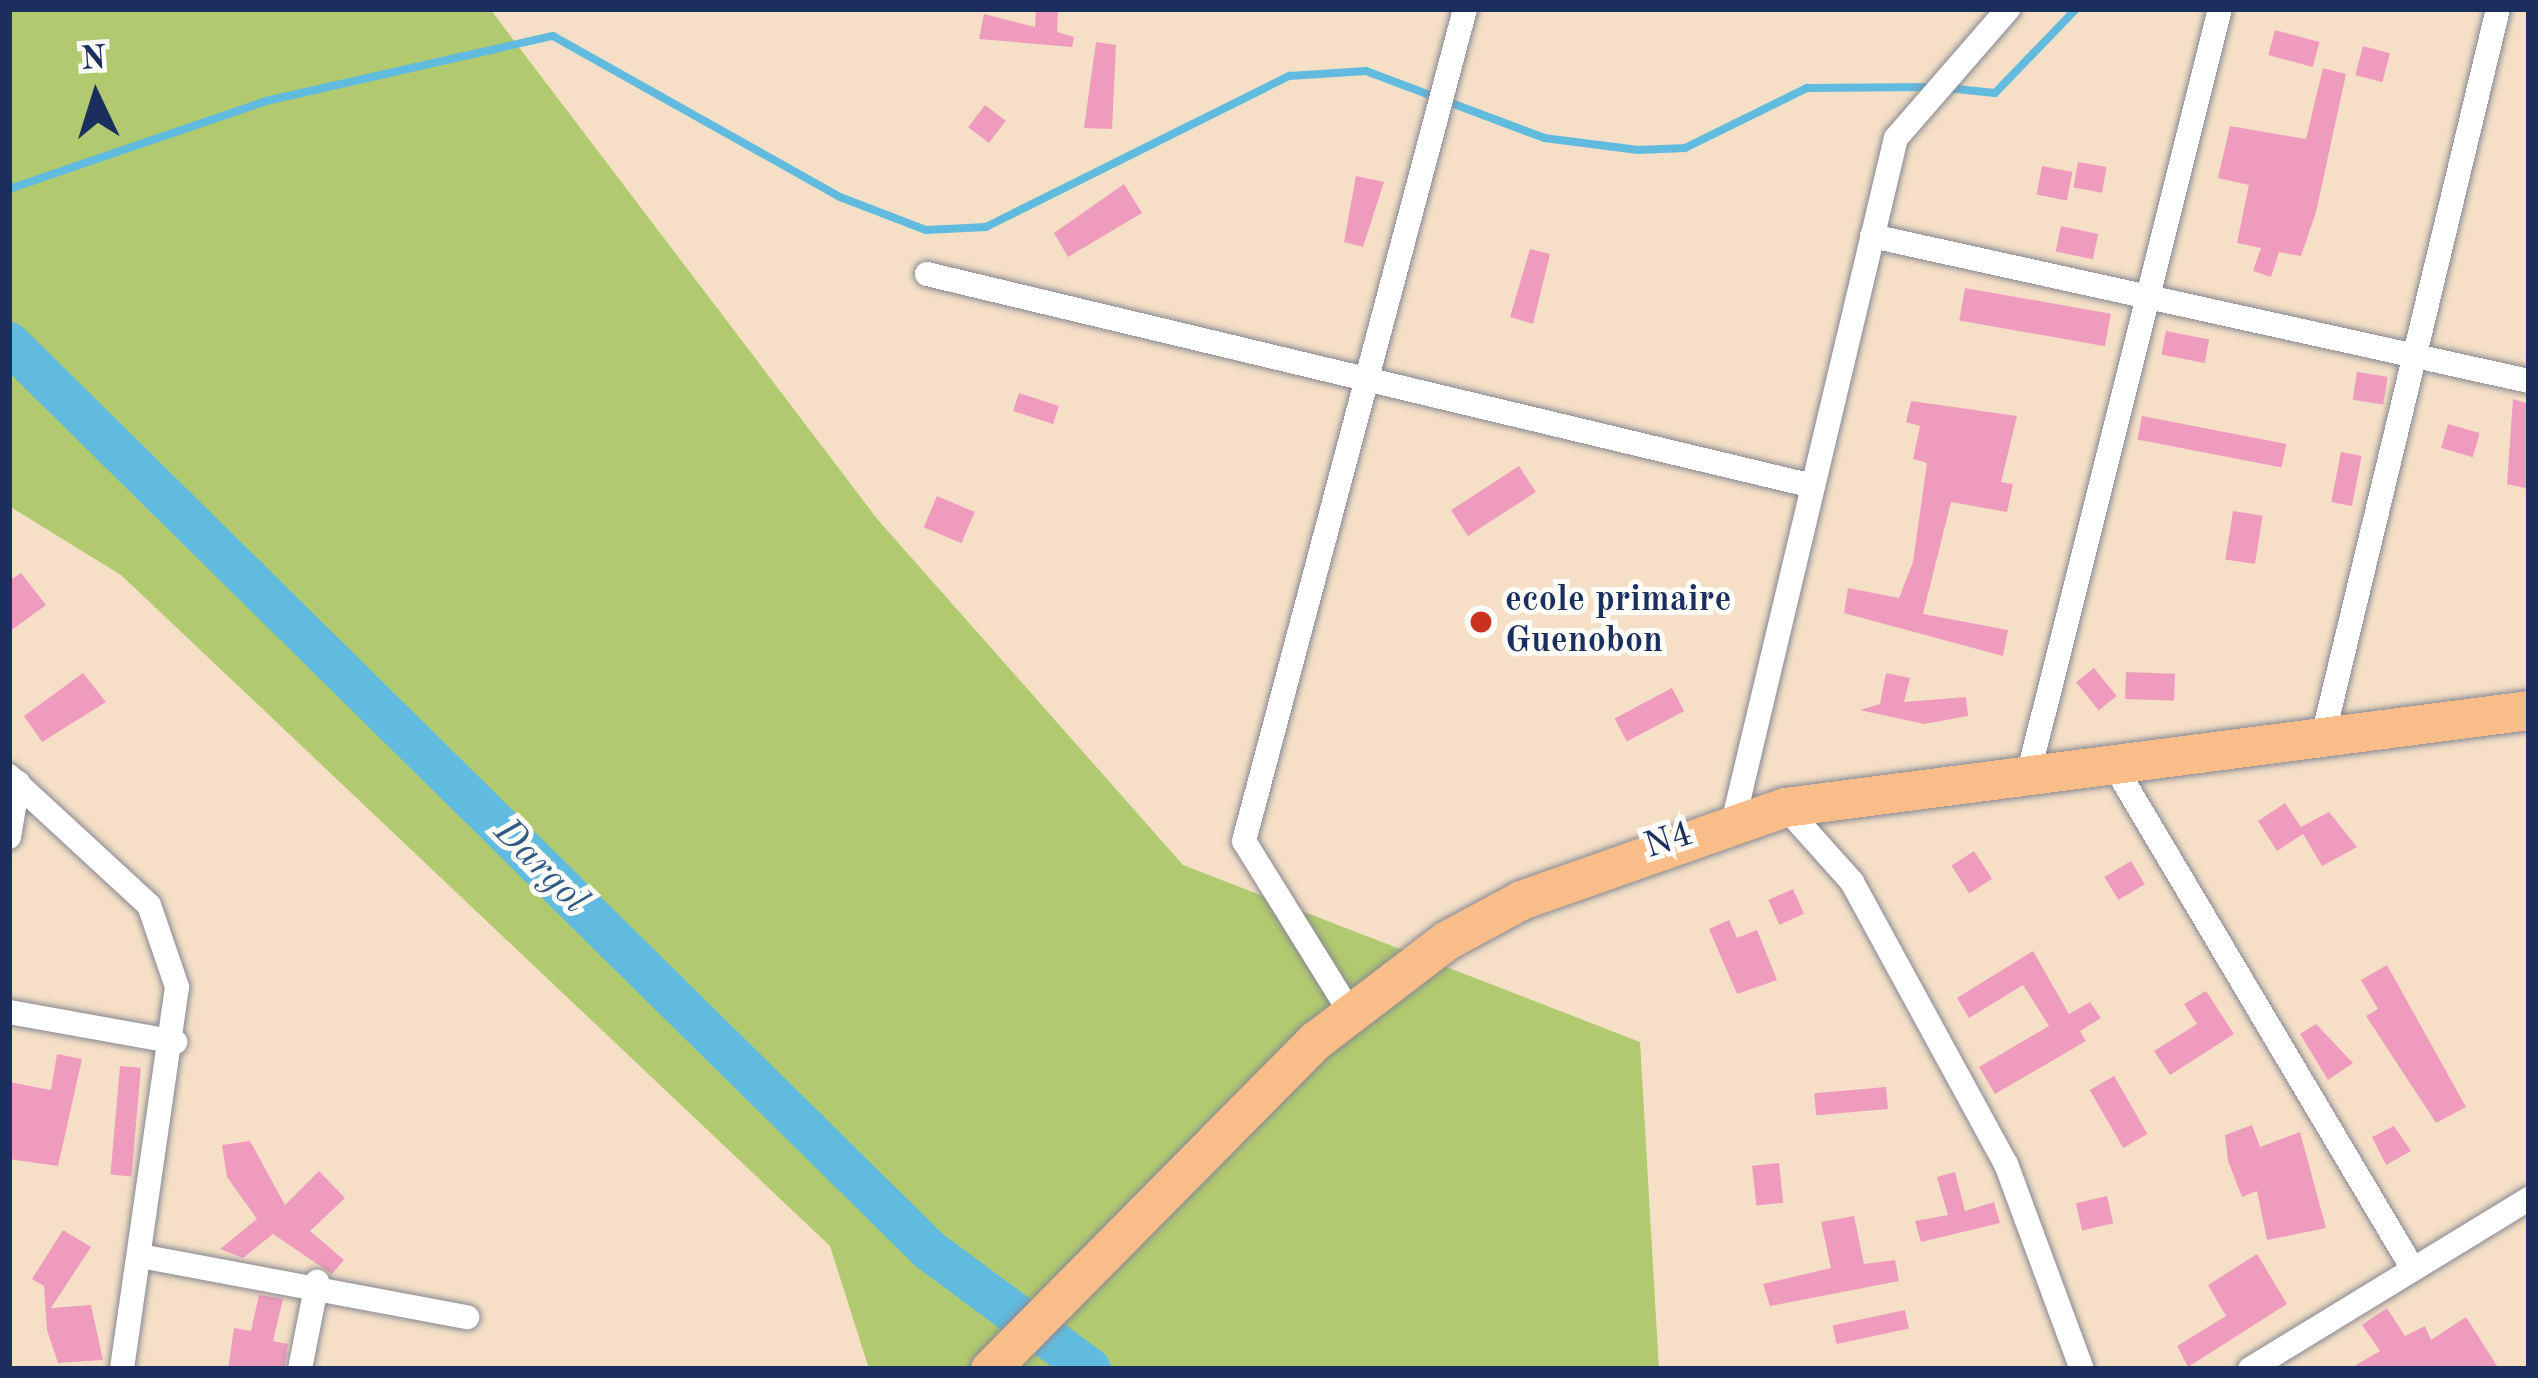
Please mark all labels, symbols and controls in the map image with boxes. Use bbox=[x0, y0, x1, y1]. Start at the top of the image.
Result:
north arrow bbox=[36, 36, 156, 156]
text: N bbox=[80, 42, 107, 77]
place label: ecole primaire Guenobon bbox=[1505, 579, 1731, 664]
marker: ecole primaire Guenobon bbox=[1468, 609, 1494, 635]
water label: Dargol bbox=[483, 810, 597, 924]
street label: N4 bbox=[1639, 814, 1699, 870]

